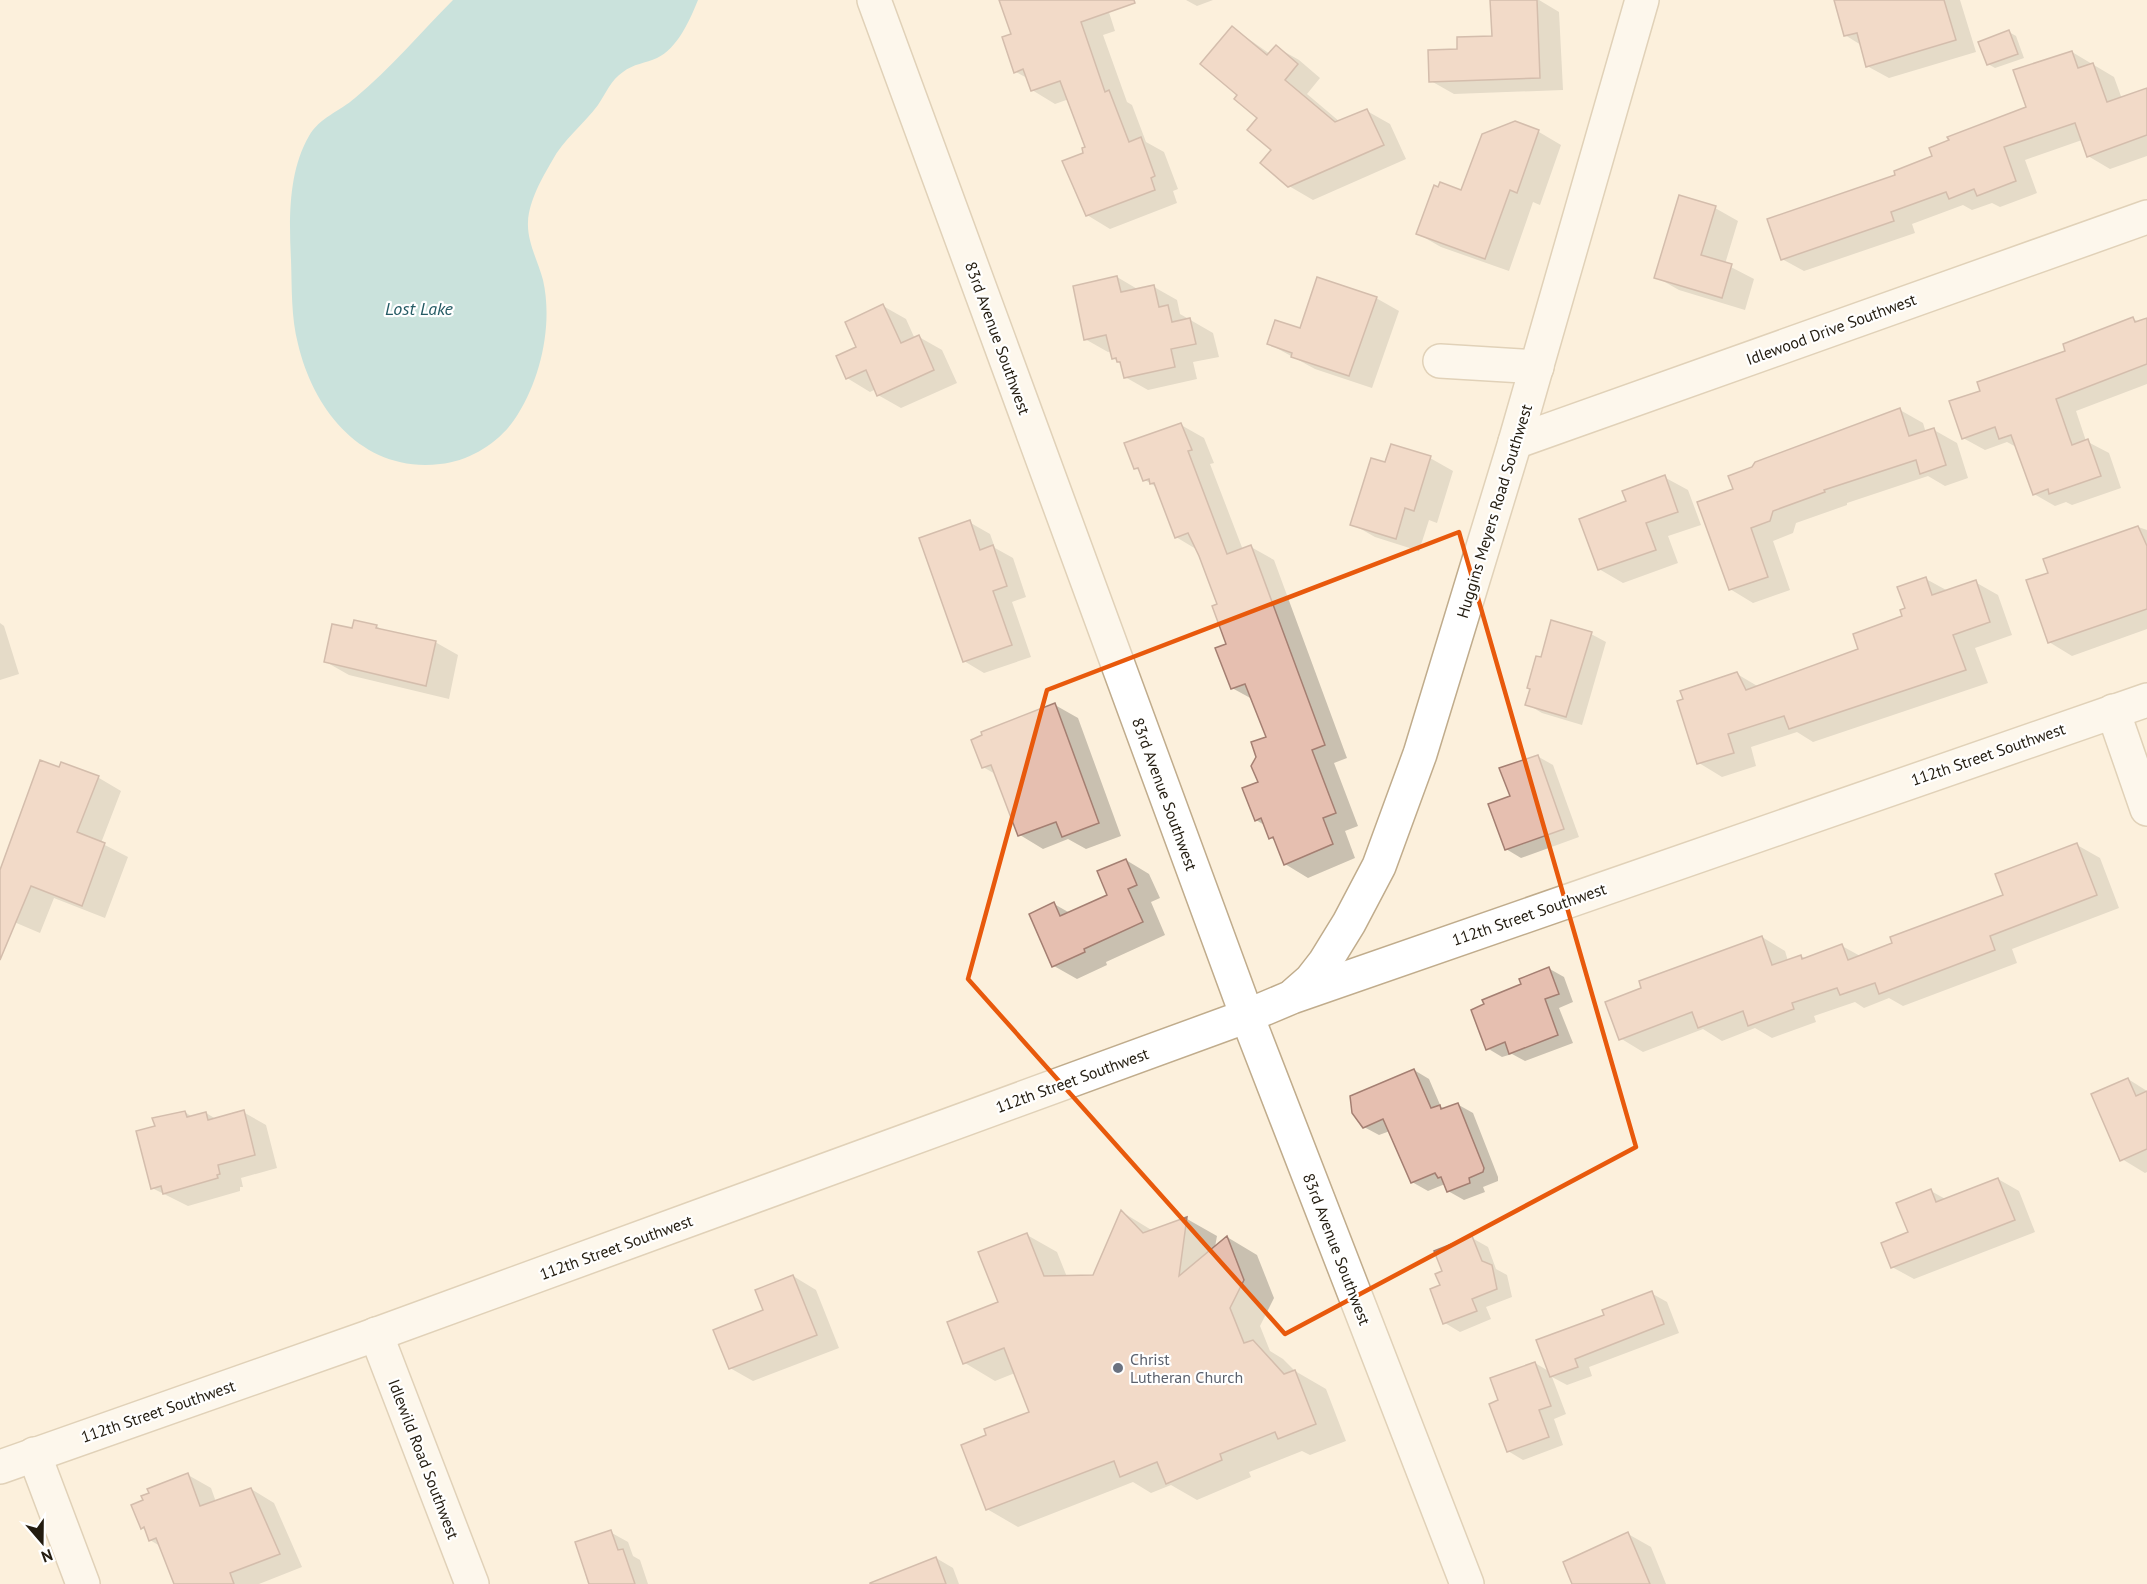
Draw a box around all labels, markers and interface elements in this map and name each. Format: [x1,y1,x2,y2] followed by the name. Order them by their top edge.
[961,259,1035,418] street label: 83rd Avenue Southwest
[1743,289,1919,369] street label: Idlewood Drive Southwest
[385,297,454,320] water label: Lost Lake
[1452,401,1536,620] street label: Huggins Meyers Road Southwest
[1128,715,1202,874] street label: 83rd Avenue Southwest
[1908,718,2068,790] street label: 112th Street Southwest
[1449,878,1609,950] street label: 112th Street Southwest
[993,1043,1152,1117] street label: 112th Street Southwest
[1299,1170,1375,1328] street label: 83rd Avenue Southwest
[537,1210,696,1284] street label: 112th Street Southwest
[1130,1349,1243,1387] place label: Christ Lutheran Church
[1111,1361,1125,1375] marker: Christ Lutheran Church
[78,1375,238,1447] street label: 112th Street Southwest
[384,1376,464,1542] street label: Idlewild Road Southwest
[12,1512,72,1572] north arrow
[39,1545,55,1567] text: N

